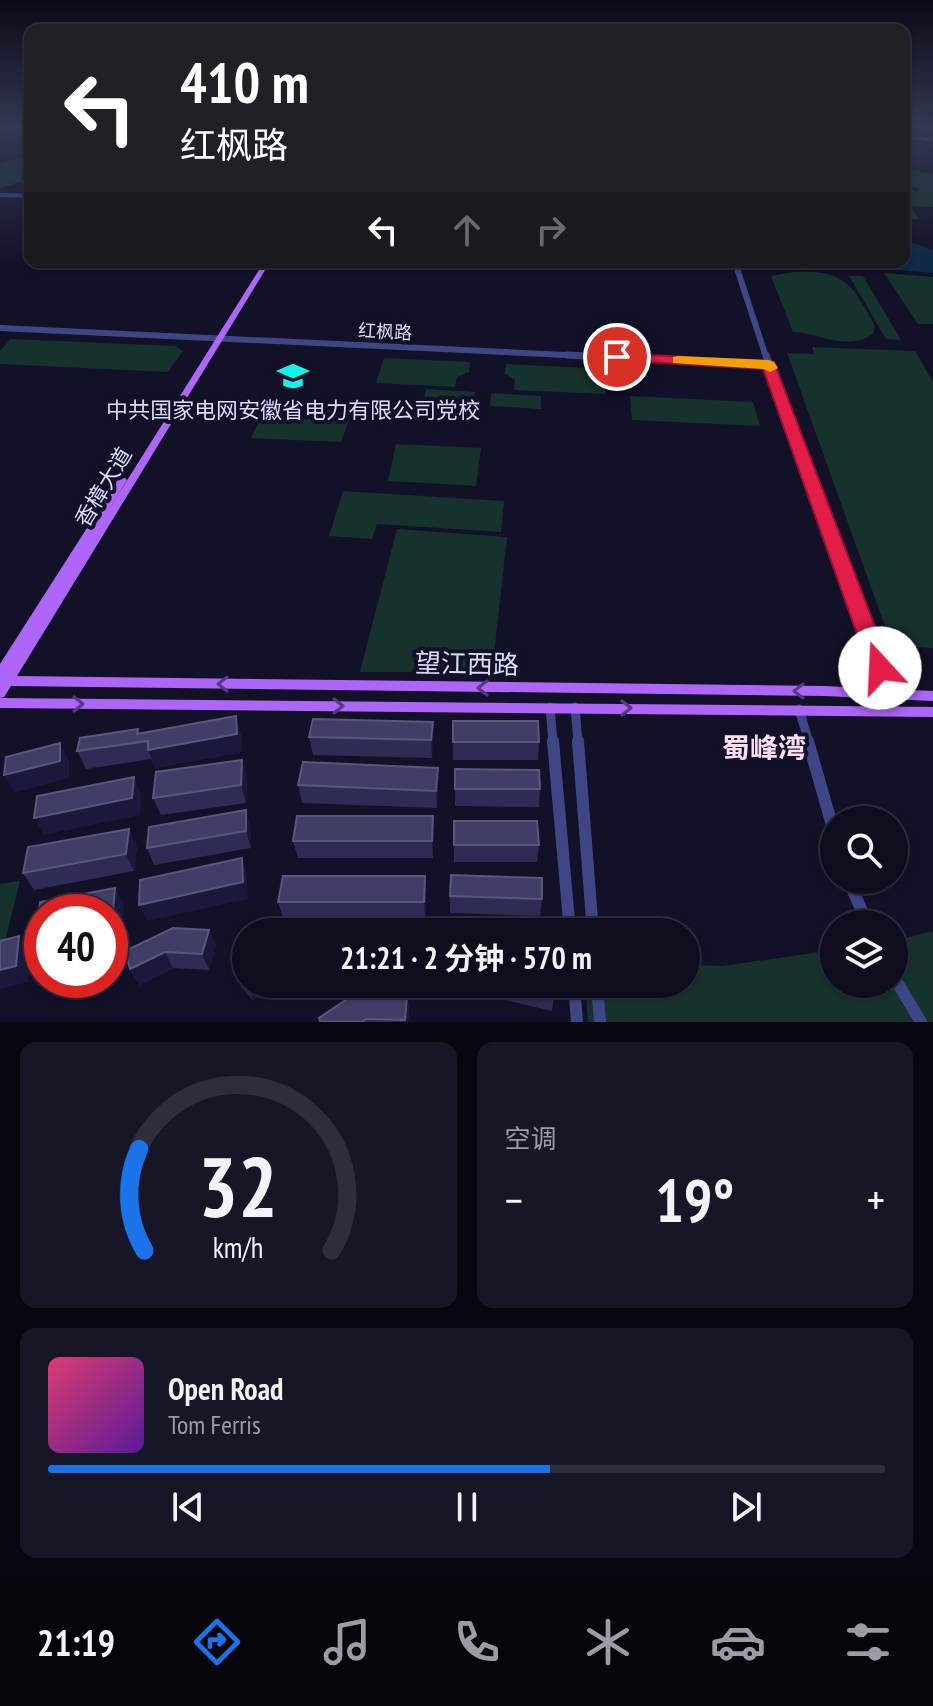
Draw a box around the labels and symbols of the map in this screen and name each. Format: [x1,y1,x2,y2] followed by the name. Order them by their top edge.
[357,319,413,344] street label: 红枫路
[583,323,651,391] pin
[276,359,310,393] school or university icon: 中共国家电网安徽省电力有限公司党校
[106,396,480,424] place label: 中共国家电网安徽省电力有限公司党校
[68,442,138,532] street label: 香樟大道
[838,626,922,710] position arrow
[415,646,519,681] street label: 望江西路
[216,675,229,693] one-way arrow
[476,679,489,697] one-way arrow
[792,682,805,700] one-way arrow
[72,695,85,713] one-way arrow
[332,697,345,715] one-way arrow
[620,699,633,717] one-way arrow
[722,729,806,766] district label: 蜀峰湾
[24,894,128,998] speed limit sign: 40

